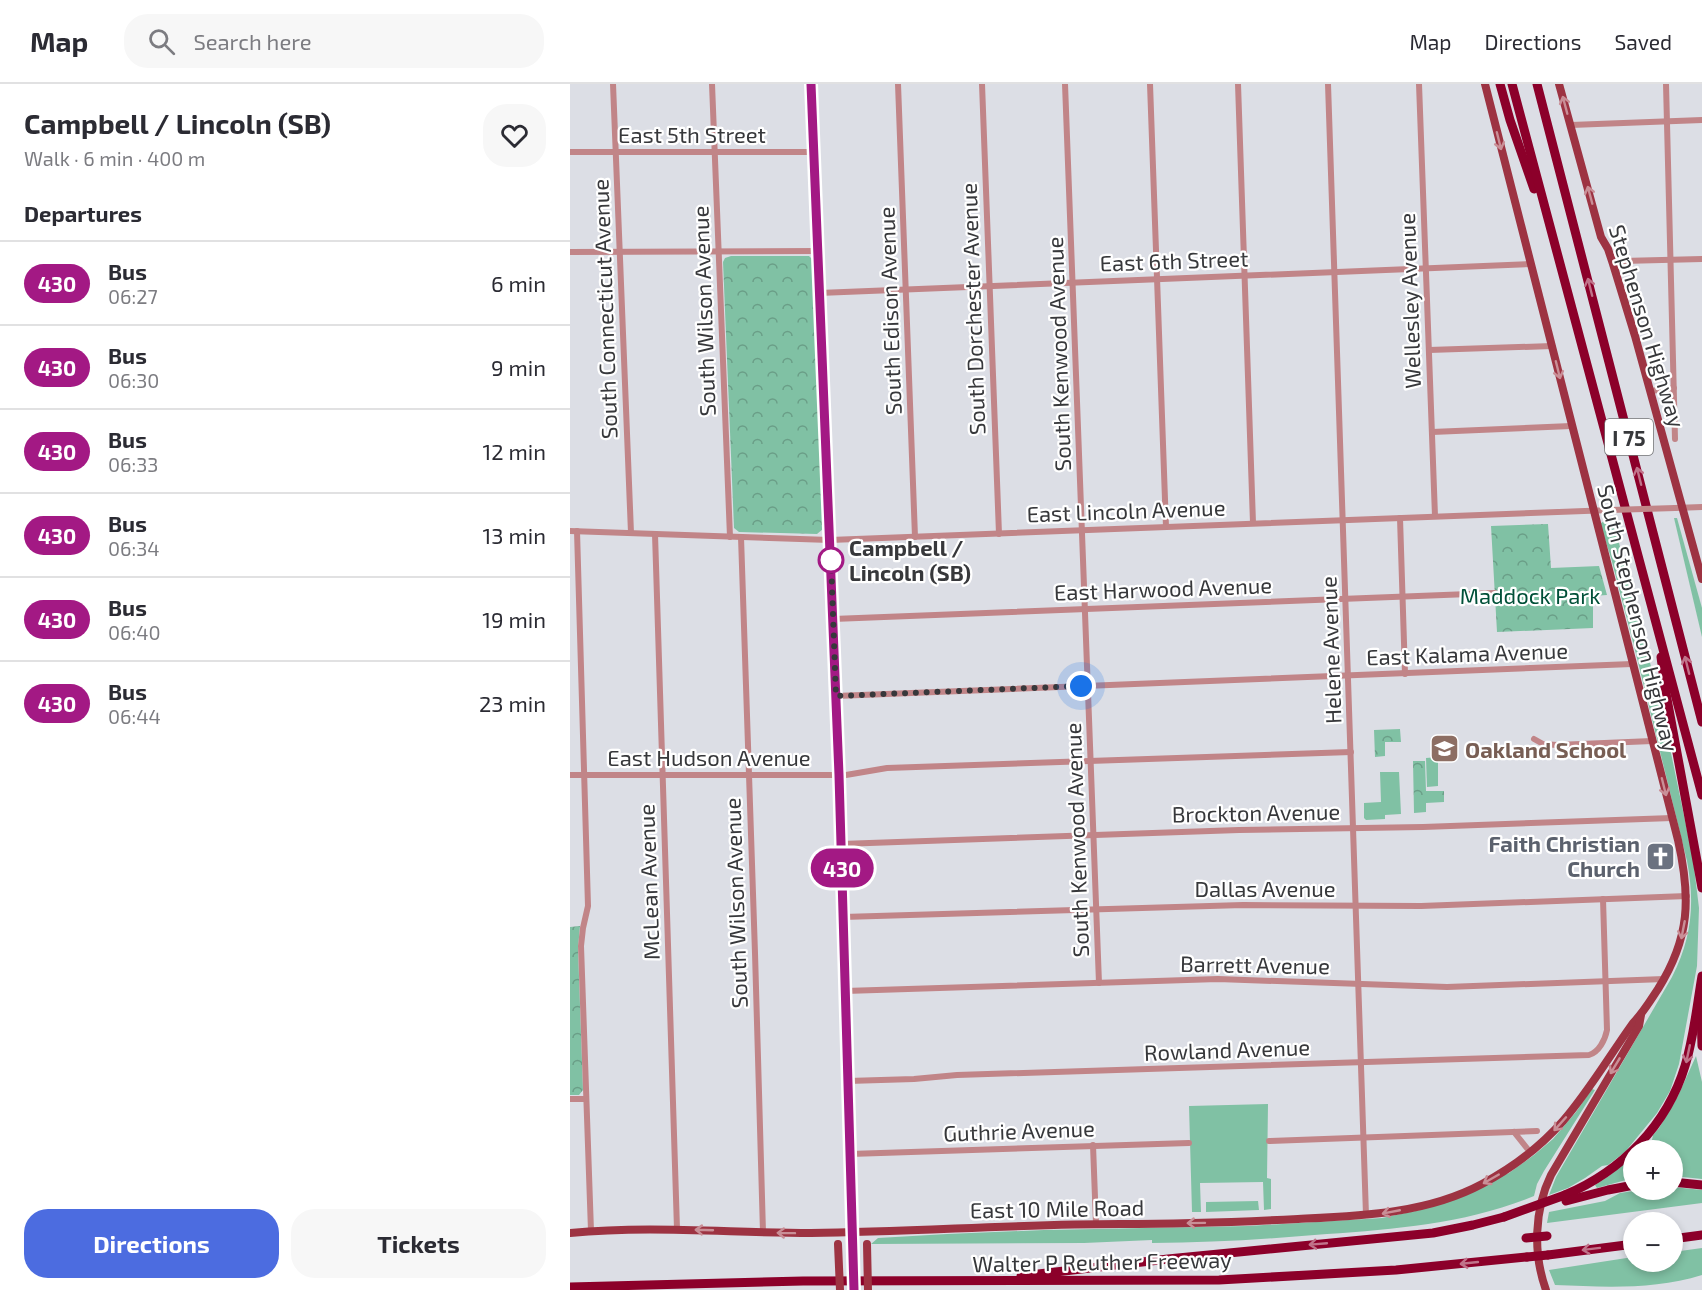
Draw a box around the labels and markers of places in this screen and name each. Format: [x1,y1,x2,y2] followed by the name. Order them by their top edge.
[849,534,971,585] place label: Campbell / Lincoln (SB)
[818,547,844,573] marker: Campbell / Lincoln (SB)
[1428,733,1460,765] school or university icon: Oakland School
[1465,736,1627,762] place label: Oakland School
[1488,830,1640,881] place label: Faith Christian Church
[1645,840,1677,872] church icon: Faith Christian Church

